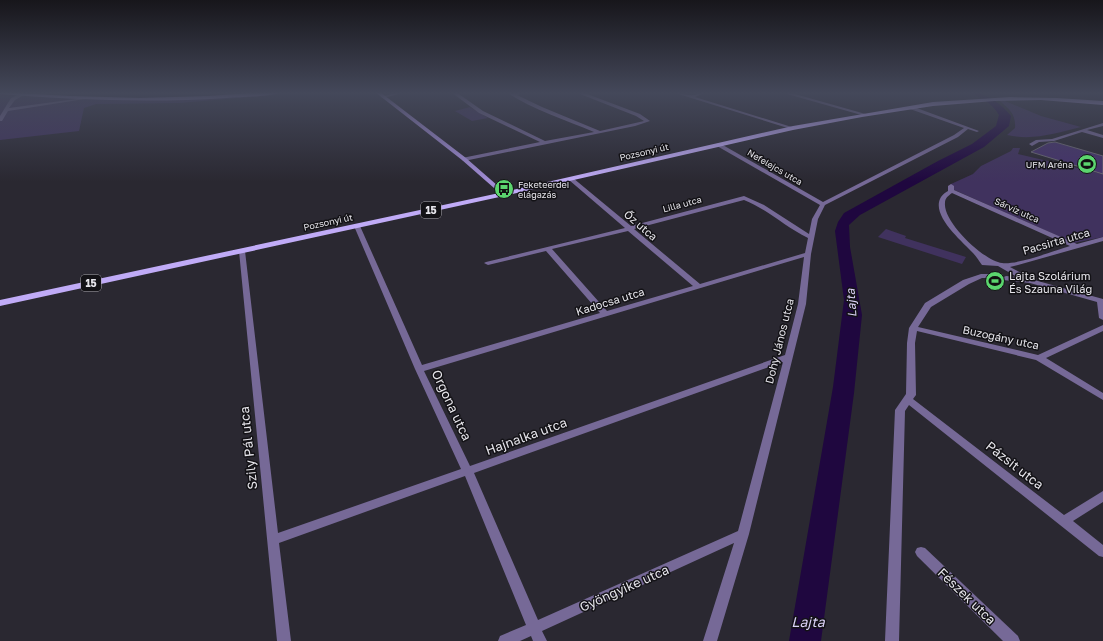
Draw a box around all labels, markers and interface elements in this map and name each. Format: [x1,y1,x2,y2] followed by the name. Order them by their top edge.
[618,141,670,163] street label: Pozsonyi út
[745,147,805,187] street label: Nefelejcs utca
[1076,153,1098,175] sports icon: UFM Aréna
[1026,159,1073,170] place label: UFM Aréna
[493,178,515,200] bus stop icon: Feketeerdei elágazás
[518,179,569,200] place label: Feketeerdei elágazás
[661,194,703,214] street label: Lilla utca
[993,195,1041,225] street label: Sárvíz utca
[421,202,441,218] road number: 15
[622,207,660,243] street label: Őz utca
[302,211,354,233] street label: Pozsonyi út
[1021,225,1091,257] street label: Pacsirta utca
[1009,269,1092,295] place label: Lajta Szolárium És Szauna Világ
[984,270,1006,292] sports icon: Lajta Szolárium És Szauna Világ
[81,275,101,291] road number: 15
[574,284,646,318] street label: Kadocsa utca
[842,287,859,318] water label: Lajta
[762,297,796,385] street label: Dohy János utca
[962,323,1040,351] street label: Buzogány utca
[429,367,475,443] street label: Orgona utca
[236,406,260,490] street label: Szily Pál utca
[483,414,569,458] street label: Hajnalka utca
[983,438,1047,492] street label: Pázsit utca
[577,561,671,615] street label: Gyöngyike utca
[935,564,999,628] street label: Fészek utca
[791,613,826,630] water label: Lajta

